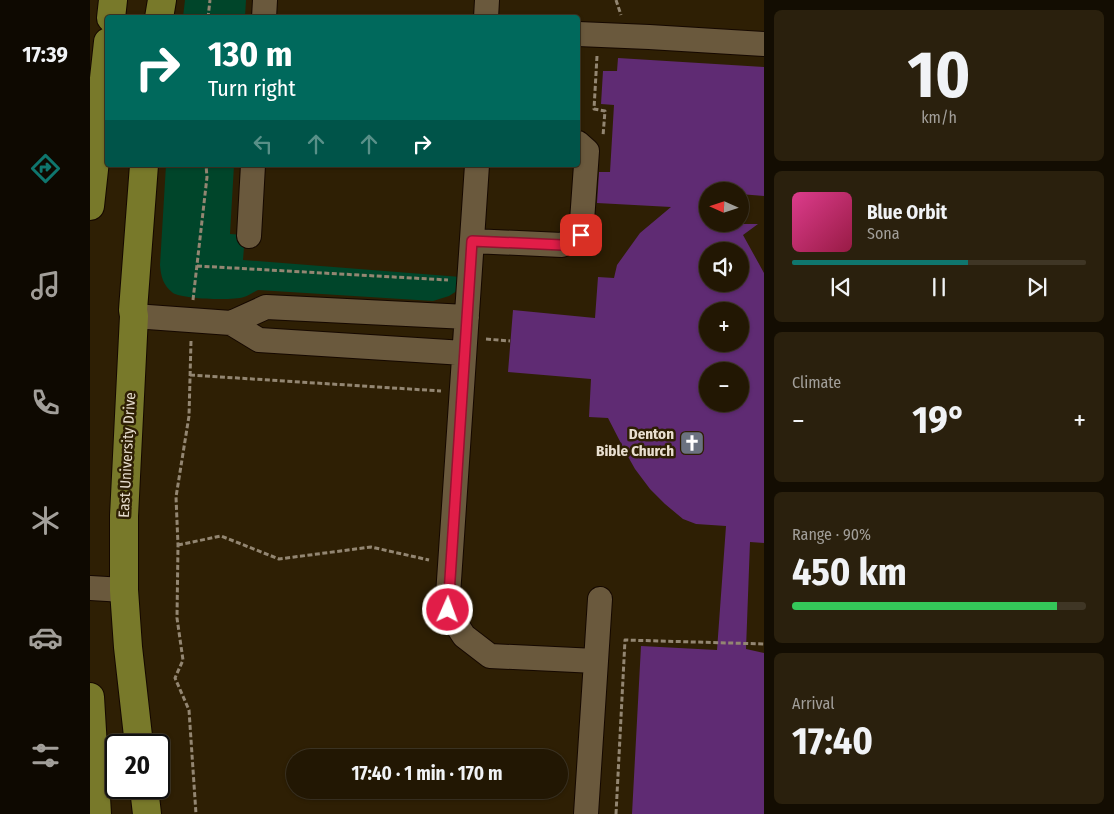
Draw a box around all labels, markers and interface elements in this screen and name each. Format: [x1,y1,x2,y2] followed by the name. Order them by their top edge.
[208,33,292,75] text: 130 m
[125,35,190,100] icon: right
[908,36,971,114] text: 10
[22,41,68,68] text: 17:39
[208,75,296,102] text: Turn right
[921,108,957,127] text: km/h
[249,130,277,158] icon: left
[302,130,330,158] icon: ahead
[355,130,383,158] icon: ahead
[408,130,436,158] icon: right
[28,151,63,186] icon: directions
[699,182,749,232] north arrow
[699,182,749,412] map controls
[867,201,947,224] text: Blue Orbit
[560,214,602,256] pin
[567,221,595,249] icon: arrive
[867,224,900,243] text: Sona
[699,242,749,292] button: sound
[28,268,63,303] icon: music
[827,273,855,301] icon: previous
[925,273,953,301] icon: pause
[1023,273,1051,301] icon: next
[699,302,749,352] button: +
[699,362,749,412] button: −
[792,373,841,392] text: Climate
[28,385,63,420] icon: phone
[115,392,139,518] street label: East University Drive
[912,397,966,443] text: 19°
[792,404,805,437] text: −
[1073,404,1086,437] text: +
[596,425,674,460] place label: Denton Bible Church
[679,430,705,456] church icon: Denton Bible Church
[28,503,63,538] icon: climate
[792,525,871,544] text: Range · 90%
[792,549,907,595] text: 450 km
[421,583,473,635] position arrow
[28,620,63,655] icon: car
[792,694,834,713] text: Arrival
[792,718,873,764] text: 17:40
[105,734,170,799] speed limit sign: 20
[28,738,63,773] icon: filters
[351,762,503,785] text: 17:40 · 1 min · 170 m

